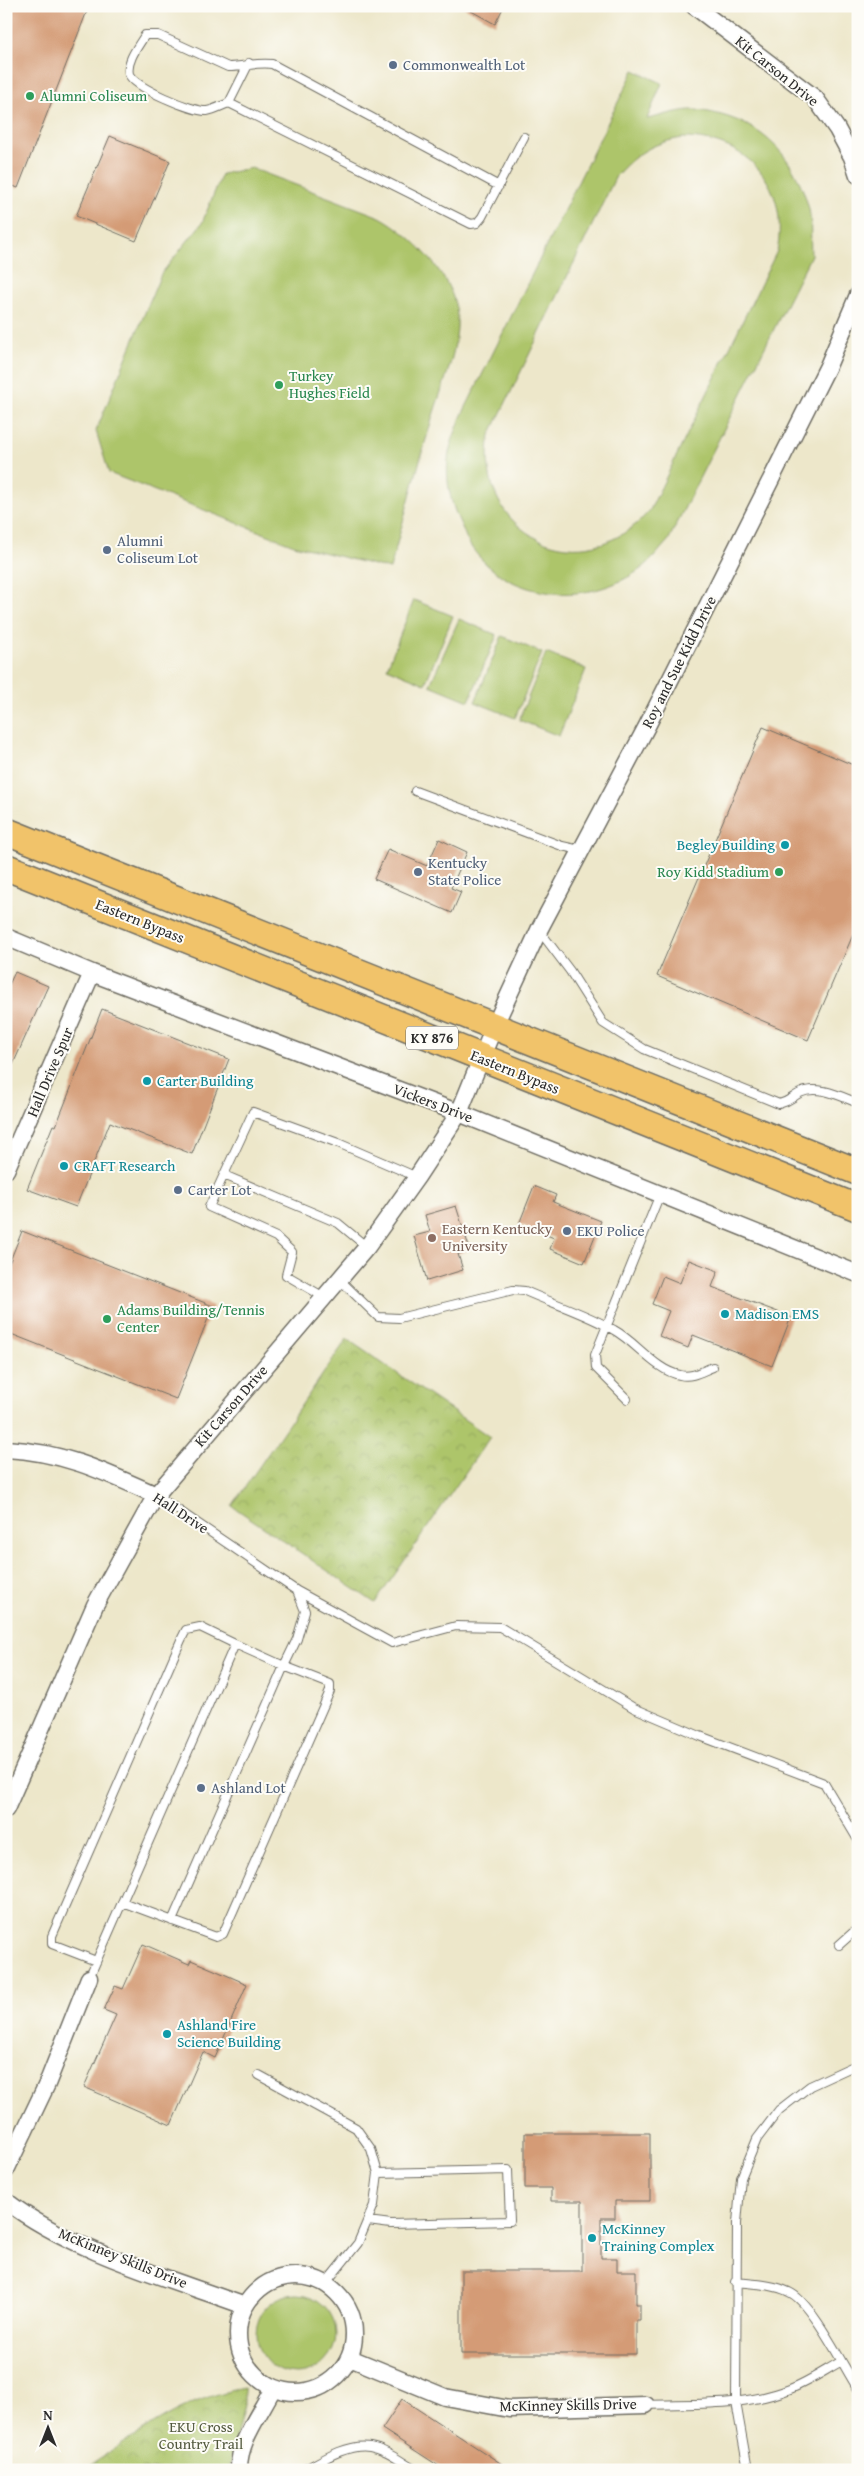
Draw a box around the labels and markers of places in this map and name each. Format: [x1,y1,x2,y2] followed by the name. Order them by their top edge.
[403,54,526,75] place label: Commonwealth Lot
[387,59,399,71] marker: Commonwealth Lot
[40,85,148,106] place label: Alumni Coliseum
[24,90,36,102] marker: Alumni Coliseum
[289,365,370,403] place label: Turkey Hughes Field
[273,379,285,391] marker: Turkey Hughes Field
[117,530,199,568] place label: Alumni Coliseum Lot
[101,544,113,556] marker: Alumni Coliseum Lot
[677,834,776,855] place label: Begley Building
[779,839,791,851] marker: Begley Building
[428,852,501,890] place label: Kentucky State Police
[657,861,770,882] place label: Roy Kidd Stadium
[412,866,424,878] marker: Kentucky State Police
[773,866,785,878] marker: Roy Kidd Stadium
[157,1070,254,1091] place label: Carter Building
[141,1075,153,1087] marker: Carter Building
[74,1155,176,1176] place label: CRAFT Research
[58,1160,70,1172] marker: CRAFT Research
[188,1179,252,1200] place label: Carter Lot
[172,1184,184,1196] marker: Carter Lot
[442,1218,553,1256] place label: Eastern Kentucky University
[577,1220,644,1241] place label: EKU Police
[561,1225,573,1237] marker: EKU Police
[426,1232,438,1244] marker: Eastern Kentucky University
[117,1299,265,1337] place label: Adams Building/Tennis Center
[735,1303,819,1324] place label: Madison EMS
[719,1308,731,1320] marker: Madison EMS
[101,1313,113,1325] marker: Adams Building/Tennis Center
[211,1777,286,1798] place label: Ashland Lot
[195,1782,207,1794] marker: Ashland Lot
[177,2014,281,2052] place label: Ashland Fire Science Building
[161,2028,173,2040] marker: Ashland Fire Science Building
[602,2218,715,2256] place label: McKinney Training Complex
[586,2232,598,2244] marker: McKinney Training Complex

